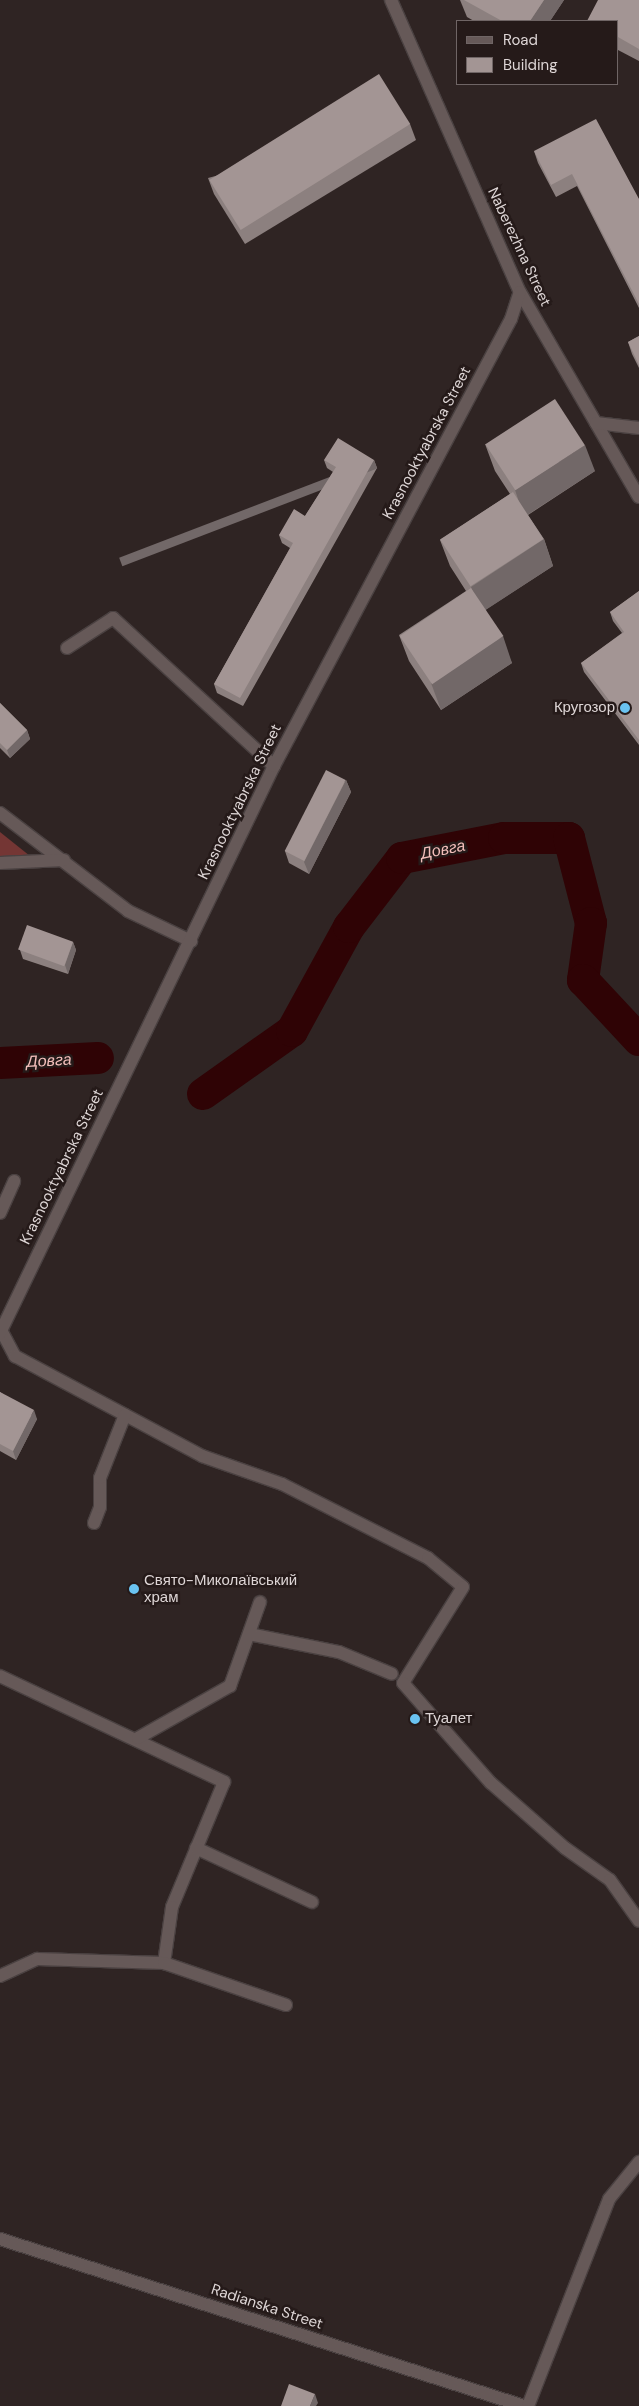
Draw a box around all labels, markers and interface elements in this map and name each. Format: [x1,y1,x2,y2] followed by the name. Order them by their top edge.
[456,20,619,85] legend
[503,30,538,50] text: Road
[503,55,558,75] text: Building
[484,185,554,309] street label: Naberezhna Street
[379,364,475,522] street label: Krasnooktyabrska Street
[554,699,615,717] place label: Кругозор
[619,702,631,714] marker: Кругозор
[195,721,285,883] street label: Krasnooktyabrska Street
[419,836,467,864] water label: Довга
[26,1050,72,1072] water label: Довга
[17,1086,107,1248] street label: Krasnooktyabrska Street
[144,1571,297,1606] place label: Свято-Миколаївський храм
[128,1583,140,1595] marker: Свято-Миколаївський храм
[425,1710,472,1728] place label: Туалет
[409,1713,421,1725] marker: Туалет
[209,2280,325,2334] street label: Radianska Street

